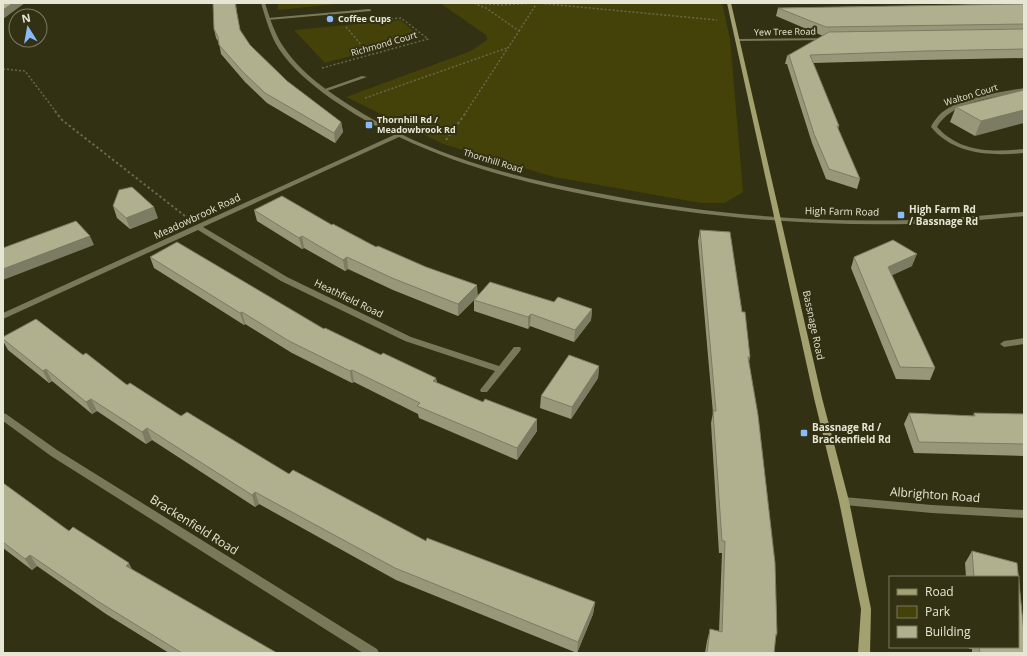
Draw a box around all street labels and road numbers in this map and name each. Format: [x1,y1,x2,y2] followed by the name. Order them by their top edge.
[754,24,816,39] street label: Yew Tree Road
[349,28,418,59] street label: Richmond Court
[942,80,999,109] street label: Walton Court
[462,145,524,176] street label: Thornhill Road
[151,190,243,242] street label: Meadowbrook Road
[805,203,879,219] street label: High Farm Road
[312,275,386,321] street label: Heathfield Road
[800,289,828,361] street label: Bassnage Road
[889,483,981,506] street label: Albrighton Road
[147,490,242,559] street label: Brackenfield Road

